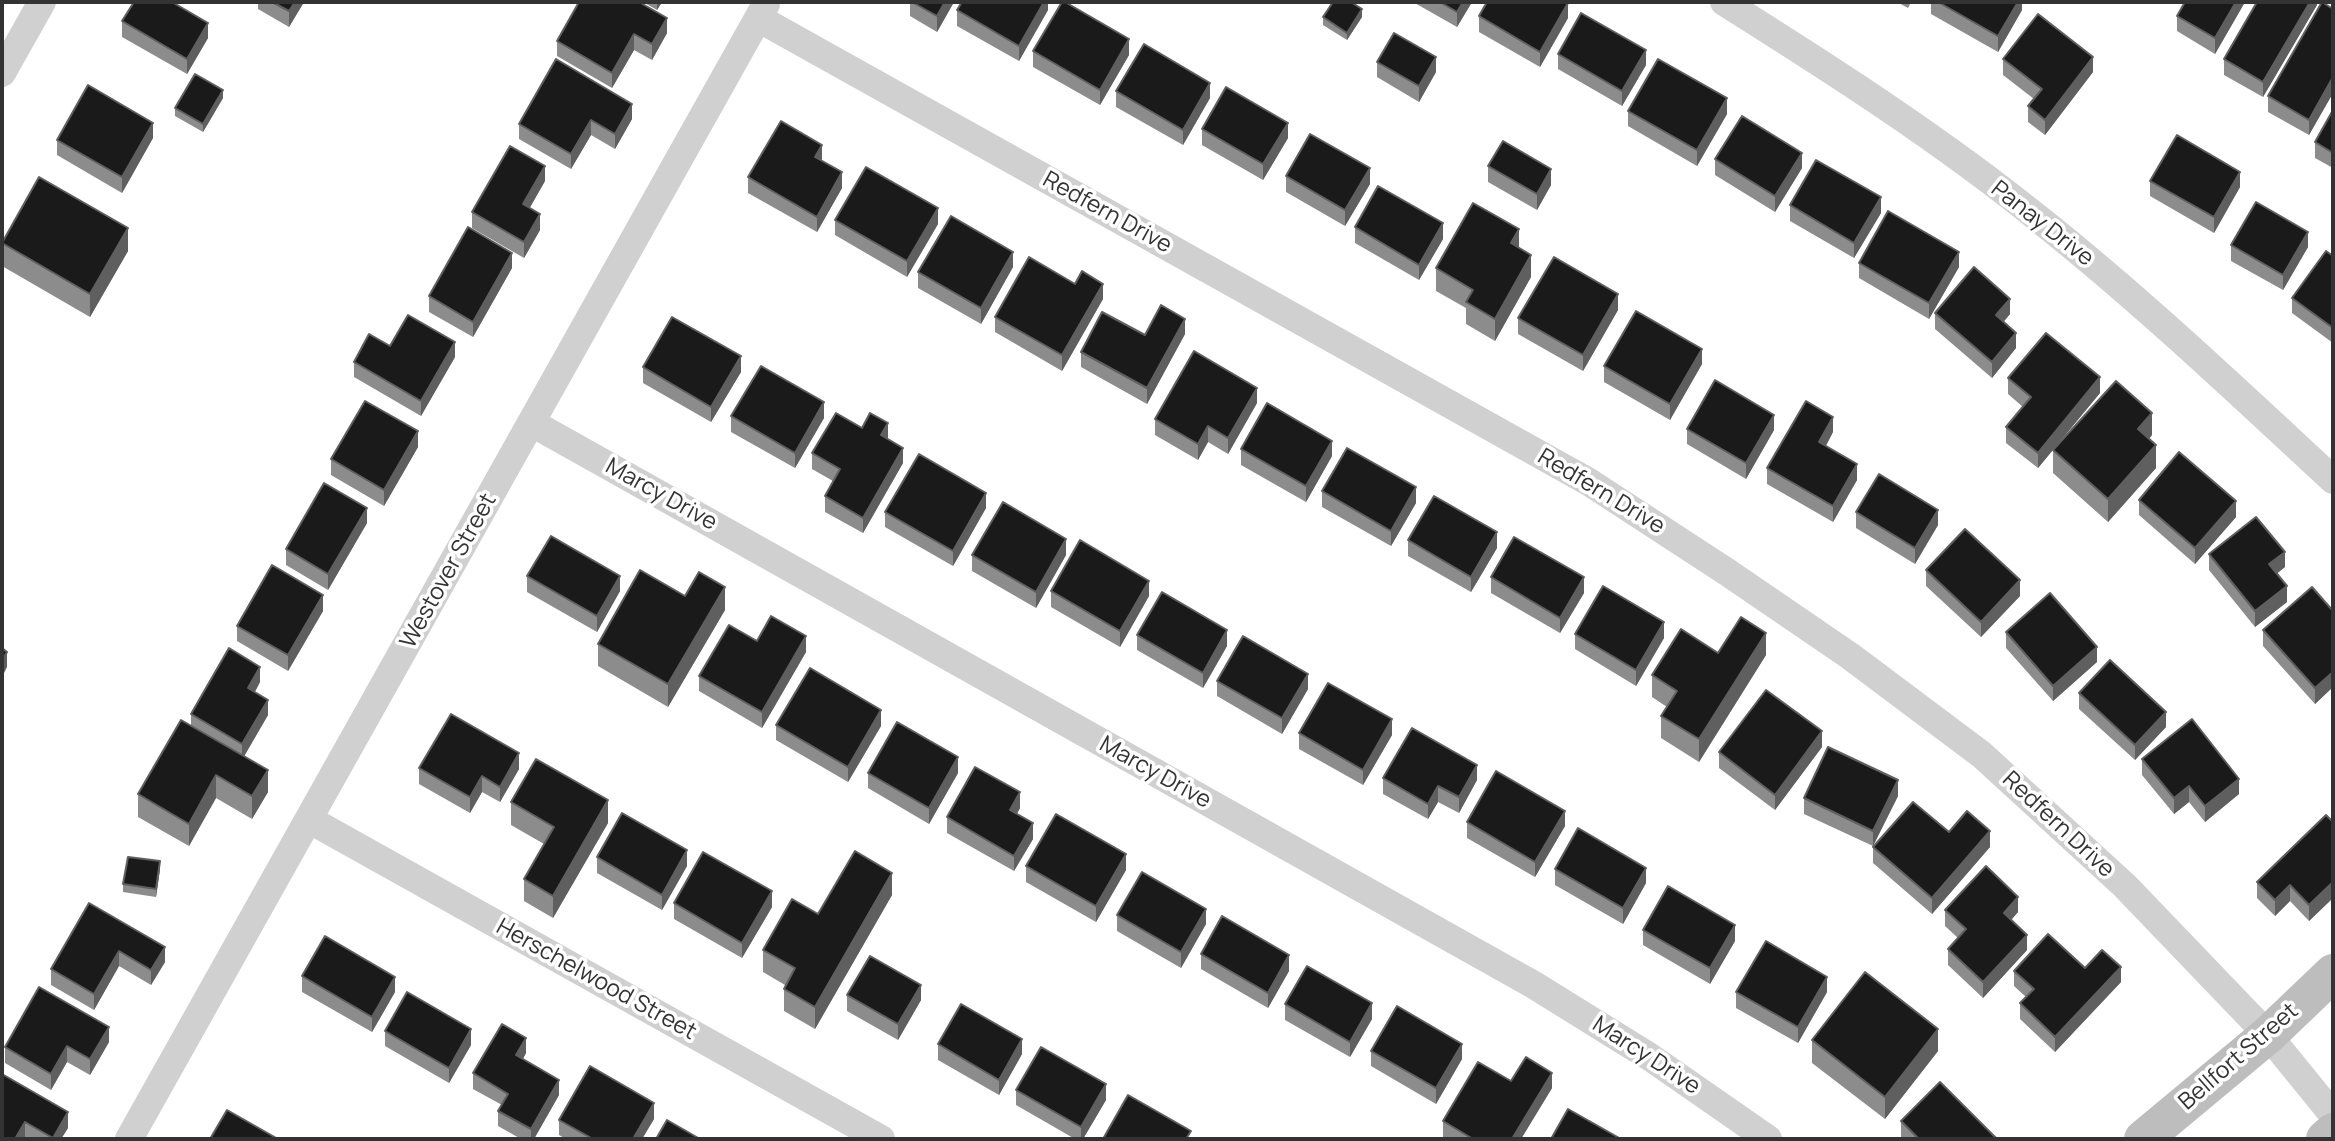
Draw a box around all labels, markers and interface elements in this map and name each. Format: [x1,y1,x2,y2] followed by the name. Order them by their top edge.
[1038,166,1176,260] street label: Redfern Drive
[1985,175,2099,273] street label: Panay Drive
[1533,443,1669,541] street label: Redfern Drive
[601,453,721,537] street label: Marcy Drive
[395,489,503,653] street label: Westover Street
[1095,731,1215,815] street label: Marcy Drive
[1996,766,2120,884] street label: Redfern Drive
[491,914,701,1046] street label: Herschelwood Street
[2174,998,2304,1116] street label: Bellfort Street
[1587,1011,1705,1101] street label: Marcy Drive

